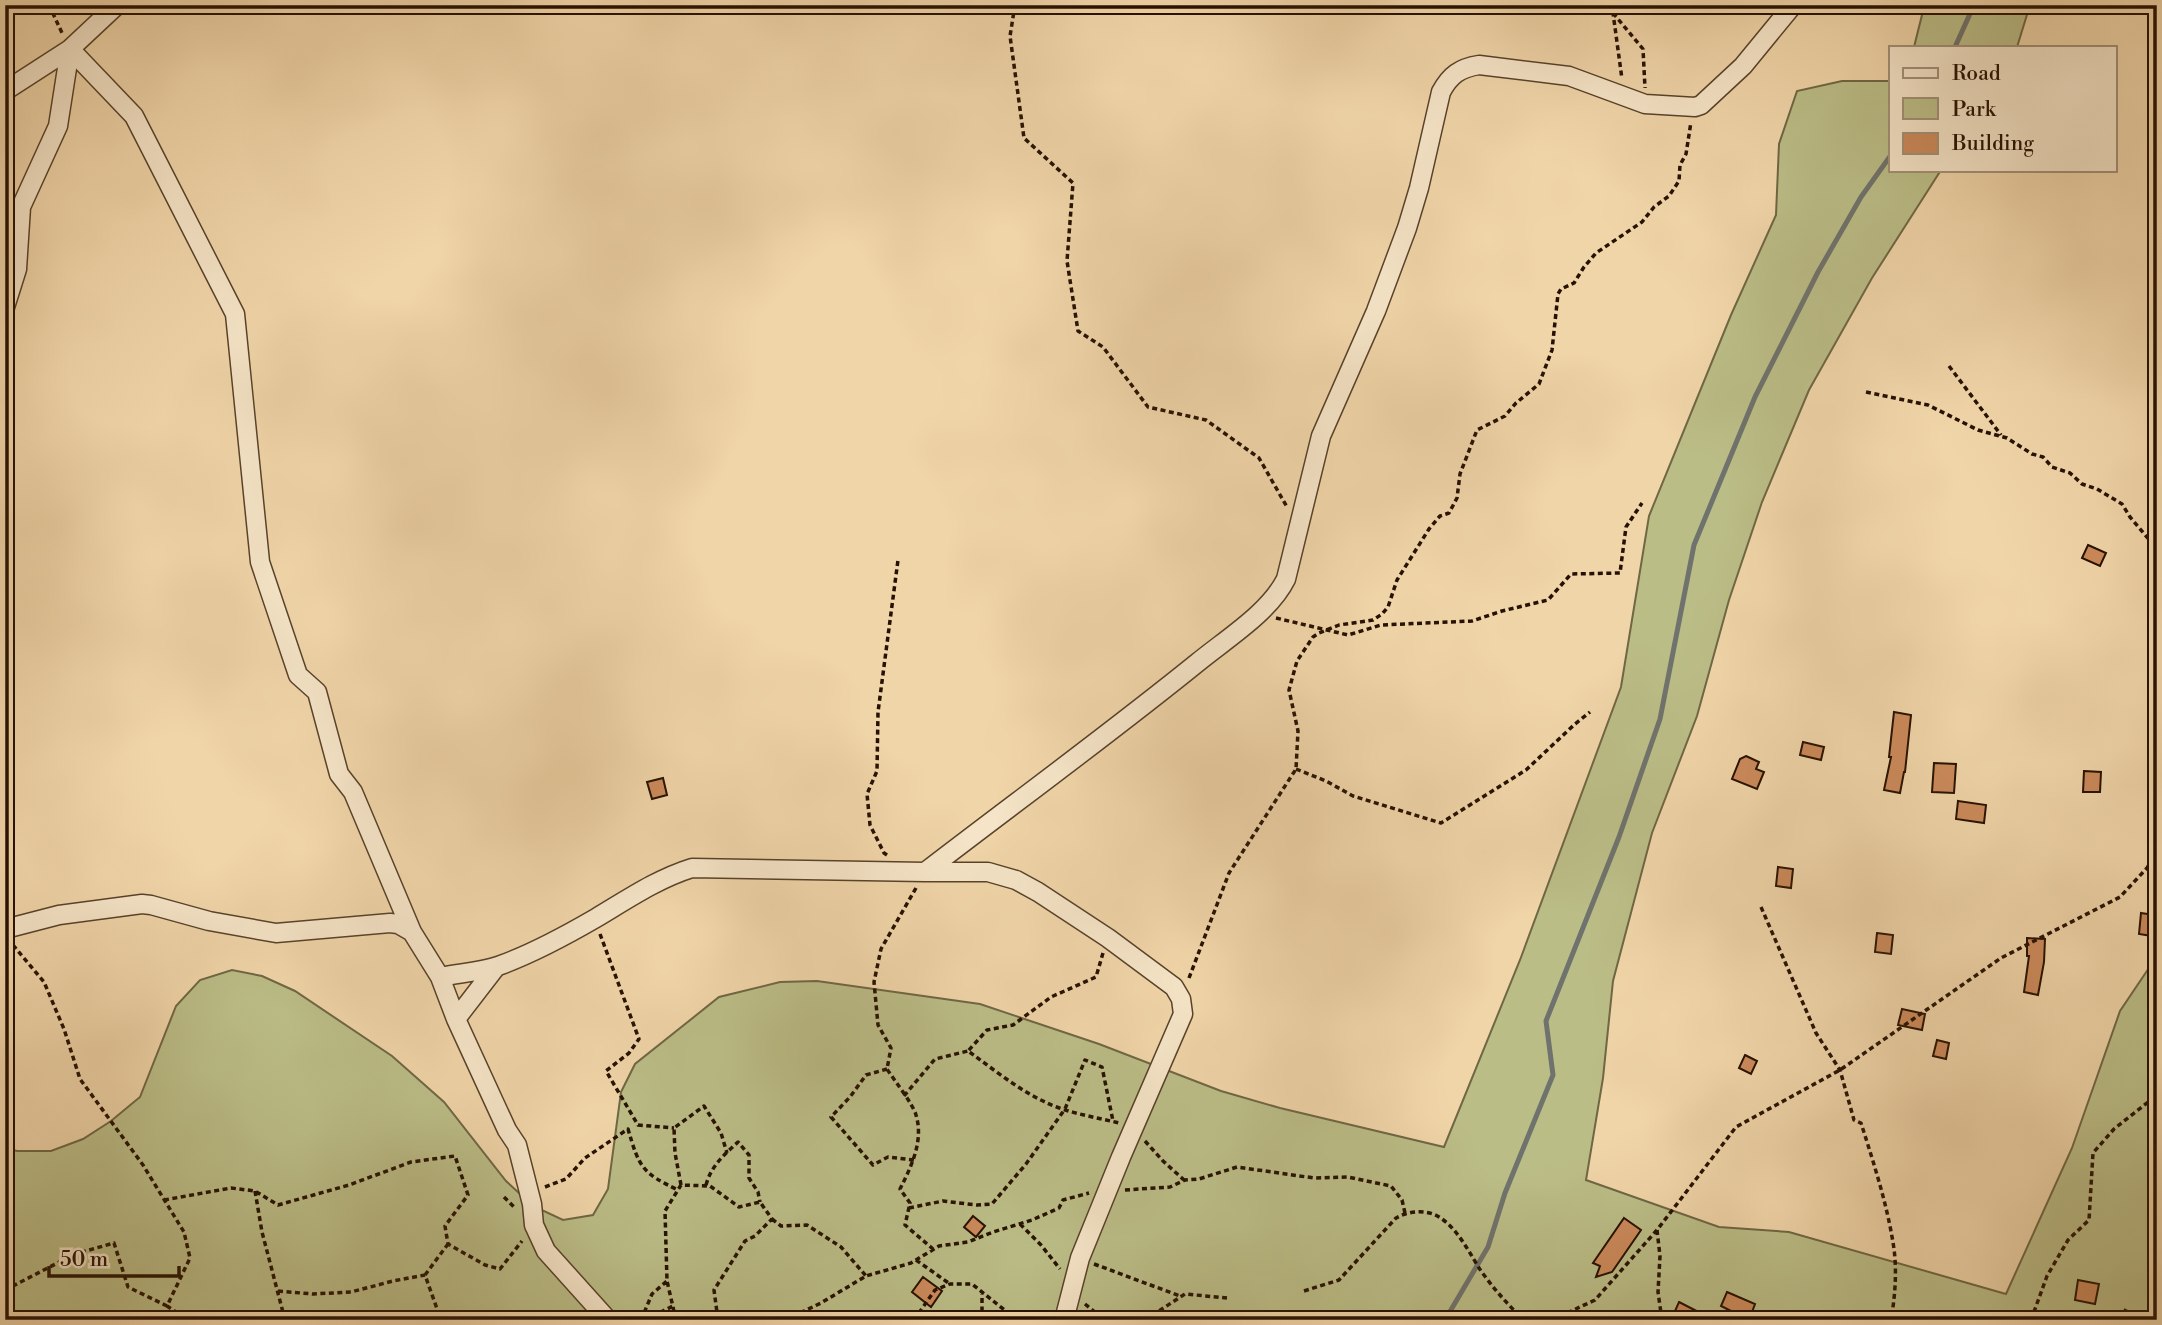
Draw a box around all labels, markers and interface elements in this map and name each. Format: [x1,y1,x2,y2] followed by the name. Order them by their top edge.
[1889,46,2116,172] legend
[1952,61,2001,87] text: Road
[1952,97,1997,123] text: Park
[1951,131,2034,157] text: Building
[49,1234,178,1278] scale bar
[60,1247,108,1273] text: 50 m

